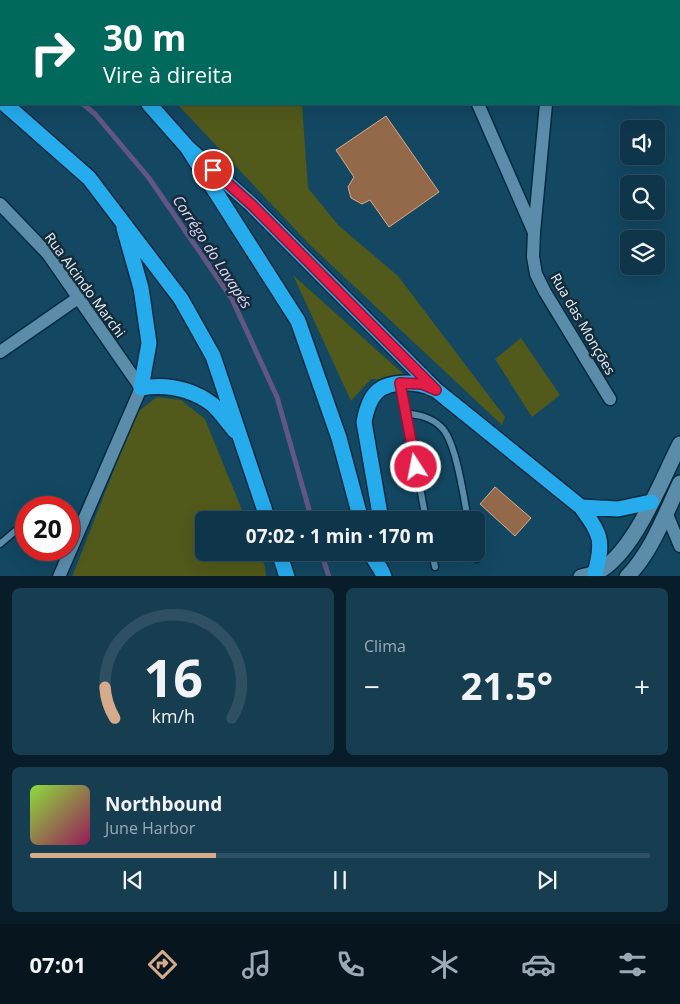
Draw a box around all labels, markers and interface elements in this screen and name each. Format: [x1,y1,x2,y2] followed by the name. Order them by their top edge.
[103,14,186,61] text: 30 m
[20,20,85,85] icon: right
[103,59,233,89] text: Vire à direita
[620,120,665,275] map controls
[620,120,665,165] button: sound
[192,149,234,191] pin
[199,156,227,184] icon: arrive
[620,175,665,220] button: search
[169,191,257,312] water label: Corrégo do Lavapés
[41,228,130,341] street label: Rua Alcindo Marchi
[620,230,665,275] button: layers
[547,269,620,378] street label: Rua das Monções
[389,440,441,492] position arrow
[15,496,80,561] speed limit sign: 20
[246,523,434,549] text: 07:02 · 1 min · 170 m
[364,635,406,657] text: Clima
[143,641,203,712] text: 16
[461,659,553,711] text: 21.5°
[364,667,380,705] text: −
[634,667,650,705] text: +
[151,704,195,728] text: km/h
[105,791,222,817] text: Northbound
[105,817,195,839] text: June Harbor
[119,866,147,894] icon: previous
[326,866,354,894] icon: pause
[533,866,561,894] icon: next
[145,947,180,982] icon: directions
[239,947,274,982] icon: music
[333,947,368,982] icon: phone
[427,947,462,982] icon: climate
[521,947,556,982] icon: car
[615,947,650,982] icon: filters
[30,949,86,979] text: 07:01

